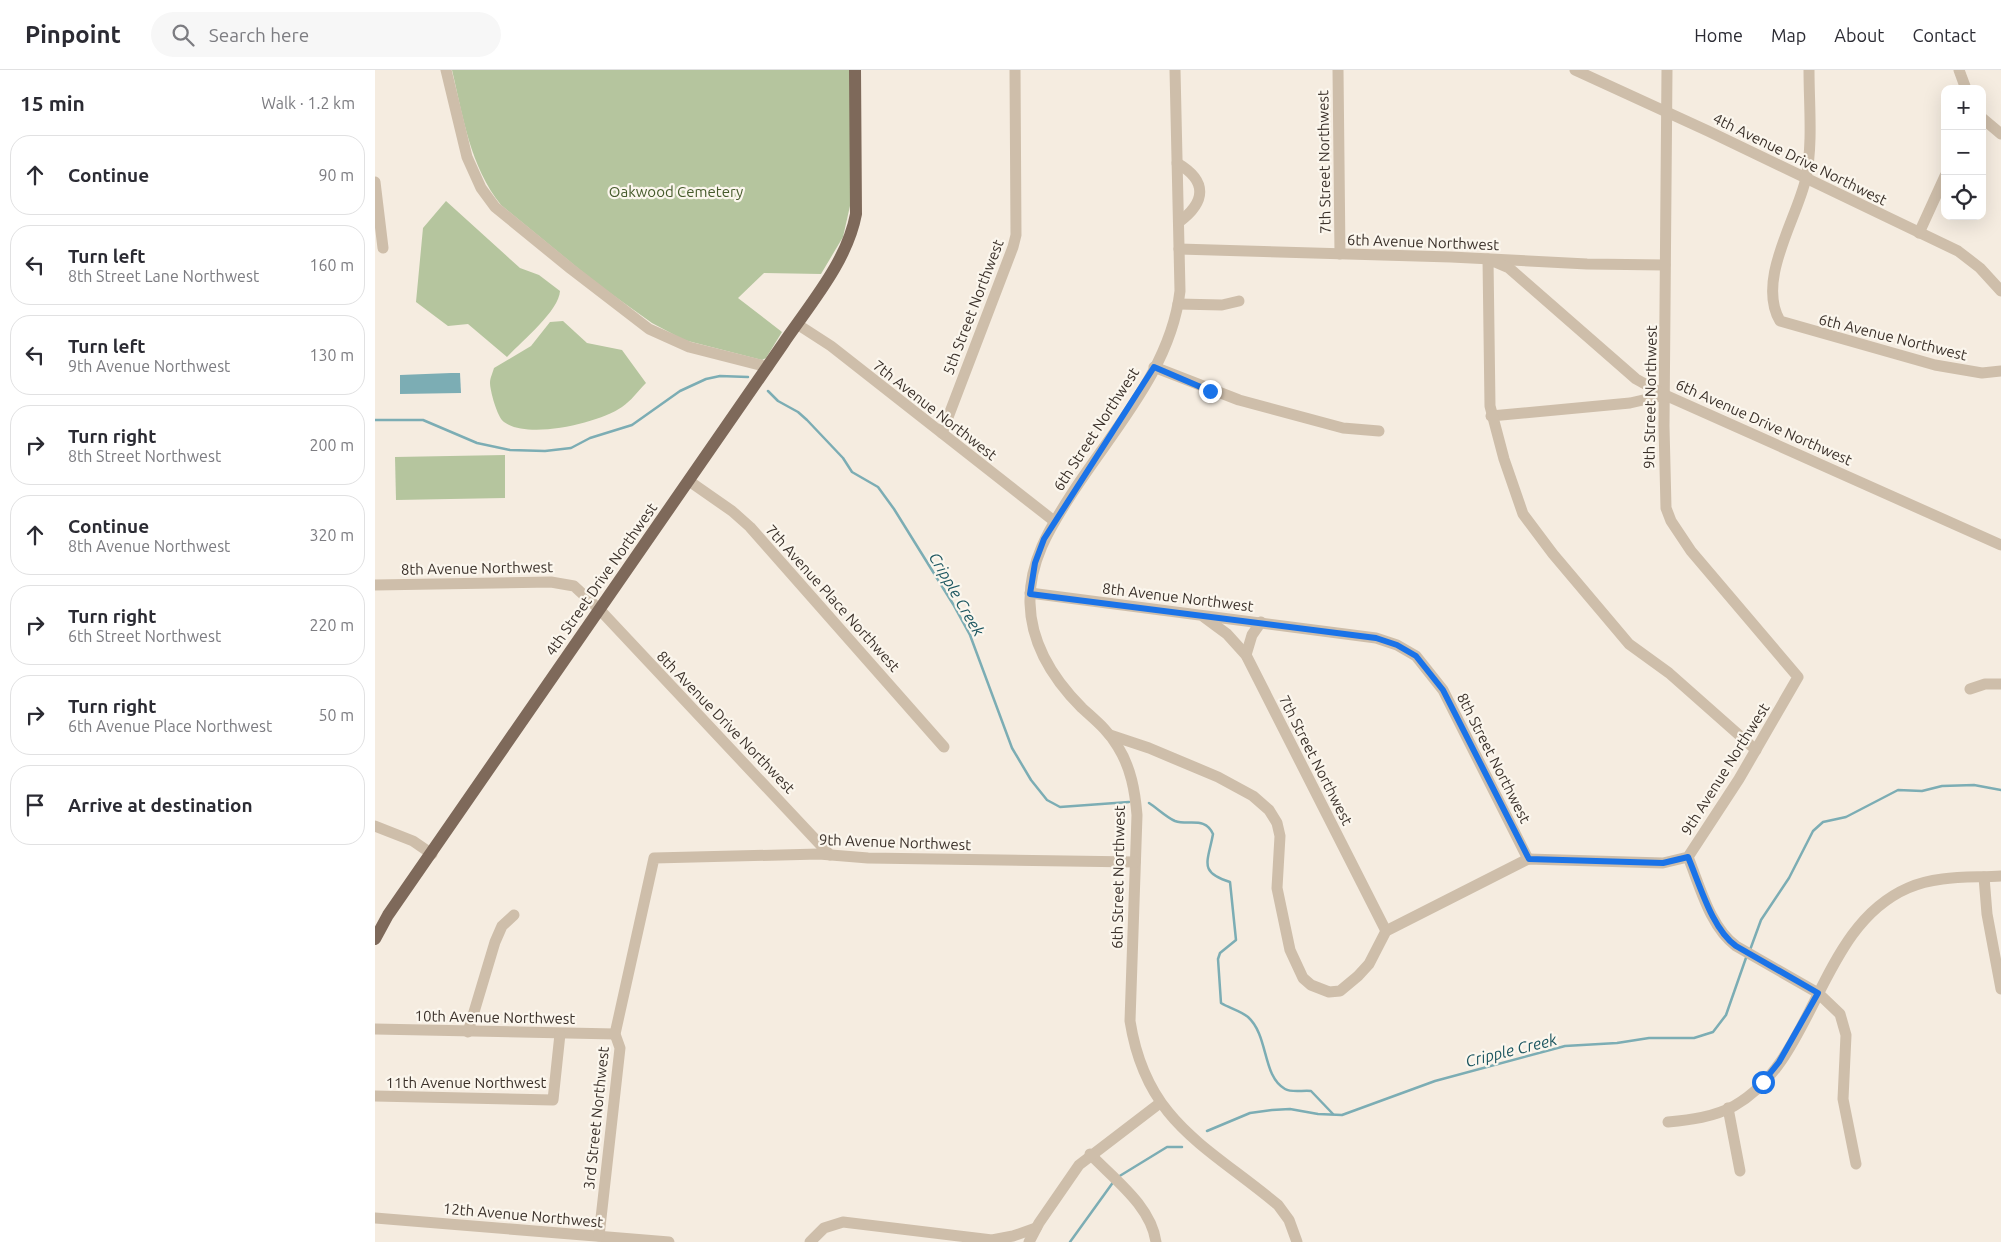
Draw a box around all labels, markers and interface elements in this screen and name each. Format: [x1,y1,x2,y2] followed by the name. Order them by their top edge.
[151,12,501,57] search box
[25,21,121,48] text: Pinpoint
[169,21,197,49] icon: search
[209,24,309,46] text: Search here
[1694,25,1743,45] text: Home
[1771,25,1806,45] text: Map
[1834,25,1884,45] text: About
[1912,25,1976,45] text: Contact
[1941,85,1986,220] map controls
[1941,85,1986,130] button: +
[1314,90,1334,234] street label: 7th Street Northwest
[20,91,85,115] text: 15 min
[261,94,355,112] text: Walk · 1.2 km
[1710,109,1890,209] street label: 4th Avenue Drive Northwest
[1941,130,1986,175] button: −
[21,161,49,189] icon: ahead
[68,164,149,186] text: Continue
[318,166,354,184] text: 90 m
[1941,175,1986,220] button: locate
[609,183,743,200] park label: Oakwood Cemetery
[1347,231,1499,253] street label: 6th Avenue Northwest
[939,237,1007,377] street label: 5th Street Northwest
[68,245,146,267] text: Turn left
[21,251,49,279] icon: left
[309,256,354,274] text: 160 m
[68,267,259,285] text: 8th Street Lane Northwest
[1817,310,1969,364] street label: 6th Avenue Northwest
[1640,325,1660,469] street label: 9th Street Northwest
[68,335,146,357] text: Turn left
[21,341,49,369] icon: left
[309,346,354,364] text: 130 m
[870,356,1000,464] street label: 7th Avenue Northwest
[68,357,230,375] text: 9th Avenue Northwest
[1050,364,1142,494] street label: 6th Street Northwest
[1673,375,1855,469] street label: 6th Avenue Drive Northwest
[1199,380,1222,403] route end
[68,425,156,447] text: Turn right
[21,431,49,459] icon: right
[309,436,354,454] text: 200 m
[68,447,221,465] text: 8th Street Northwest
[542,499,660,659] street label: 4th Street Drive Northwest
[68,515,149,537] text: Continue
[21,521,49,549] icon: ahead
[763,521,903,675] street label: 7th Avenue Place Northwest
[309,526,354,544] text: 320 m
[68,537,230,555] text: 8th Avenue Northwest
[926,549,989,640] water label: Cripple Creek
[401,558,553,578] street label: 8th Avenue Northwest
[1101,579,1255,615] street label: 8th Avenue Northwest
[68,605,156,627] text: Turn right
[21,611,49,639] icon: right
[309,616,354,634] text: 220 m
[68,627,221,645] text: 6th Street Northwest
[653,647,799,797] street label: 8th Avenue Drive Northwest
[1454,690,1534,826] street label: 8th Street Northwest
[1276,692,1356,828] street label: 7th Street Northwest
[68,695,156,717] text: Turn right
[1677,700,1773,838] street label: 9th Avenue Northwest
[21,701,49,729] icon: right
[318,706,354,724] text: 50 m
[68,717,272,735] text: 6th Avenue Place Northwest
[21,791,49,819] icon: arrive
[68,794,253,816] text: Arrive at destination
[1108,805,1128,949] street label: 6th Street Northwest
[819,831,971,853] street label: 9th Avenue Northwest
[415,1007,576,1027] street label: 10th Avenue Northwest
[1463,1030,1559,1070] water label: Cripple Creek
[580,1046,612,1190] street label: 3rd Street Northwest
[1752,1071,1775,1094] route start
[386,1074,546,1091] street label: 11th Avenue Northwest
[442,1200,604,1230] street label: 12th Avenue Northwest

